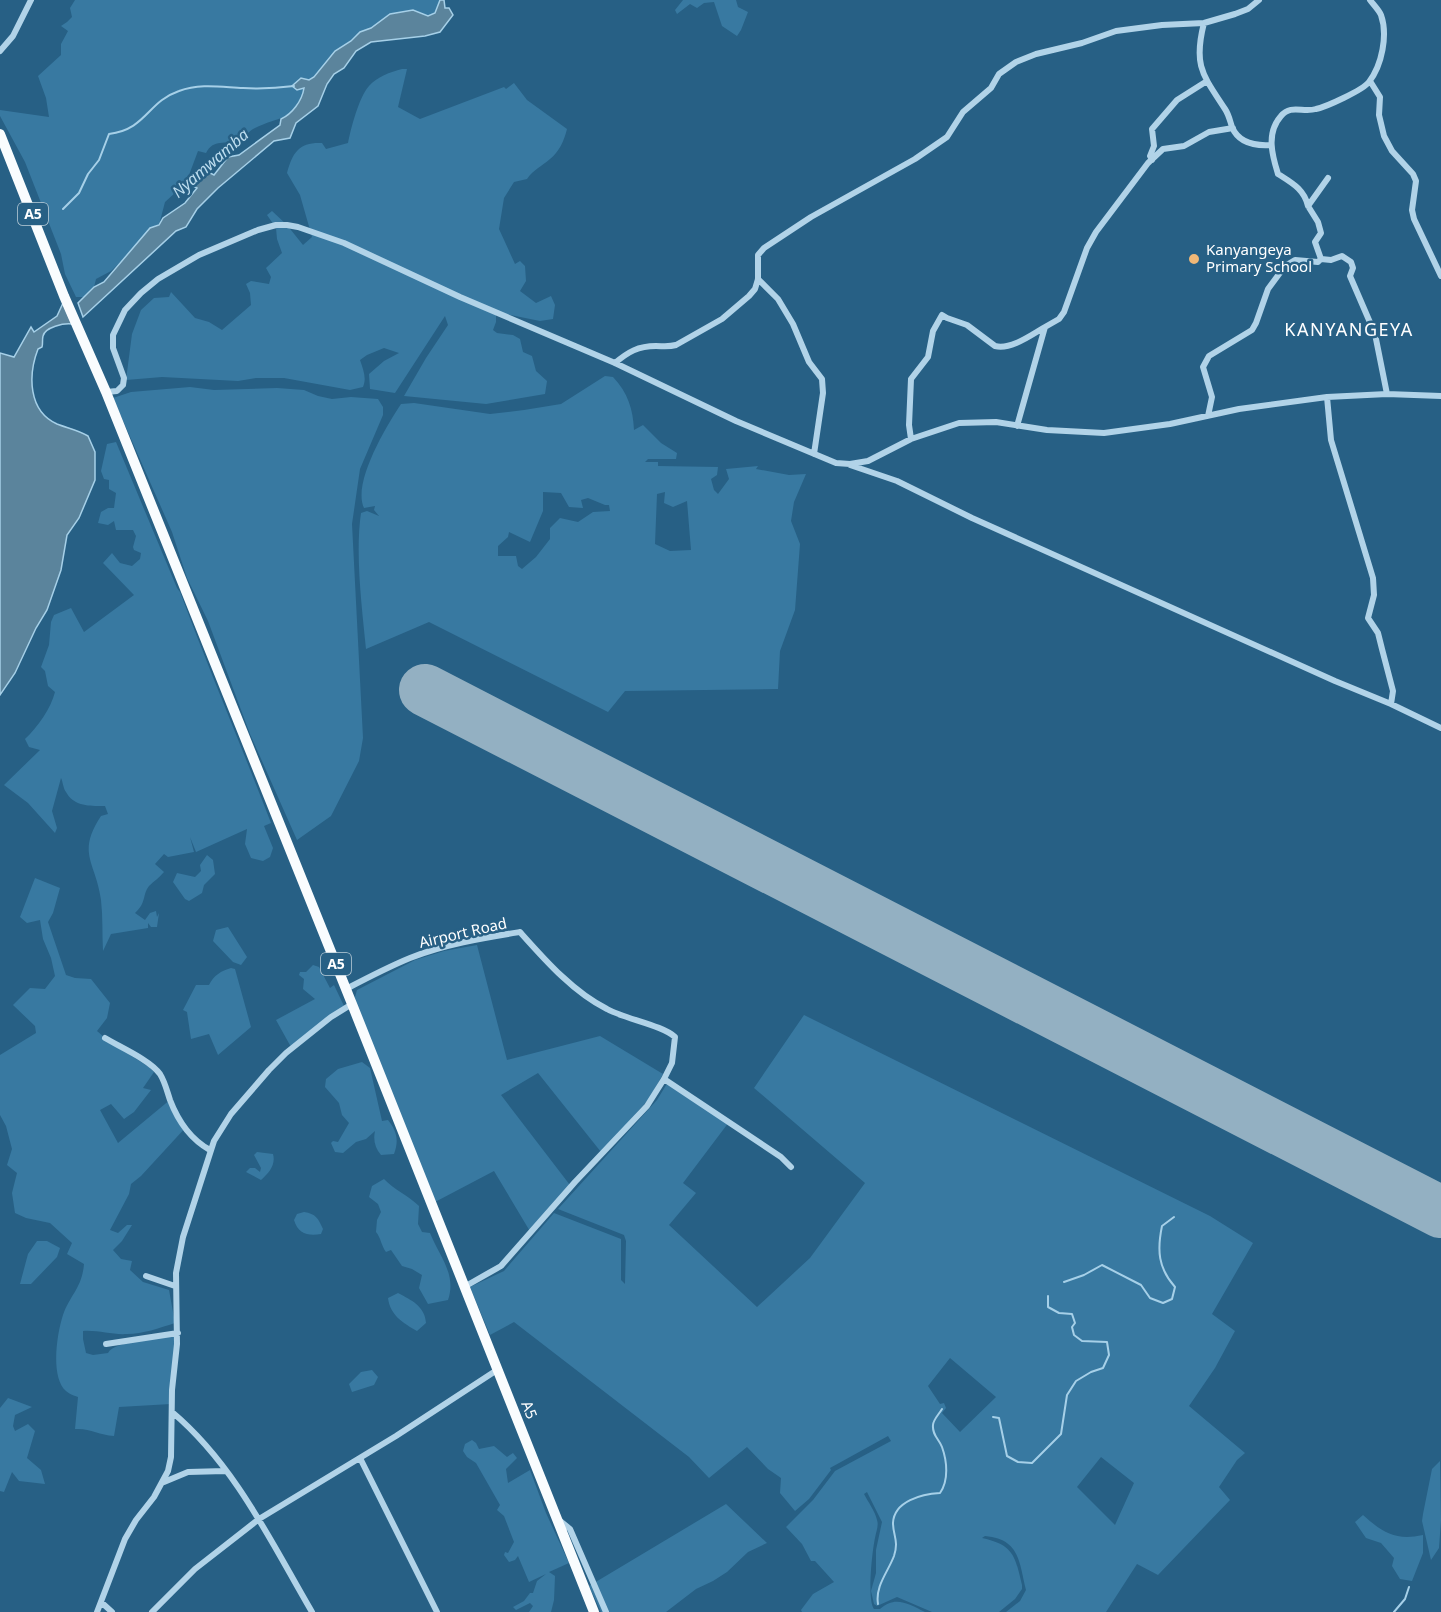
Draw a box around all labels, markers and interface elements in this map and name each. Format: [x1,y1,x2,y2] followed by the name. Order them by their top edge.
[167,124,253,202] water label: Nyamwamba
[18,203,48,225] road number: A5
[1206,239,1312,276] place label: Kanyangeya Primary School
[1187,252,1201,266] marker: Kanyangeya Primary School
[1284,317,1414,341] district label: KANYANGEYA
[417,912,509,952] street label: Airport Road
[321,953,351,975] road number: A5
[517,1397,543,1422] street label: A5

